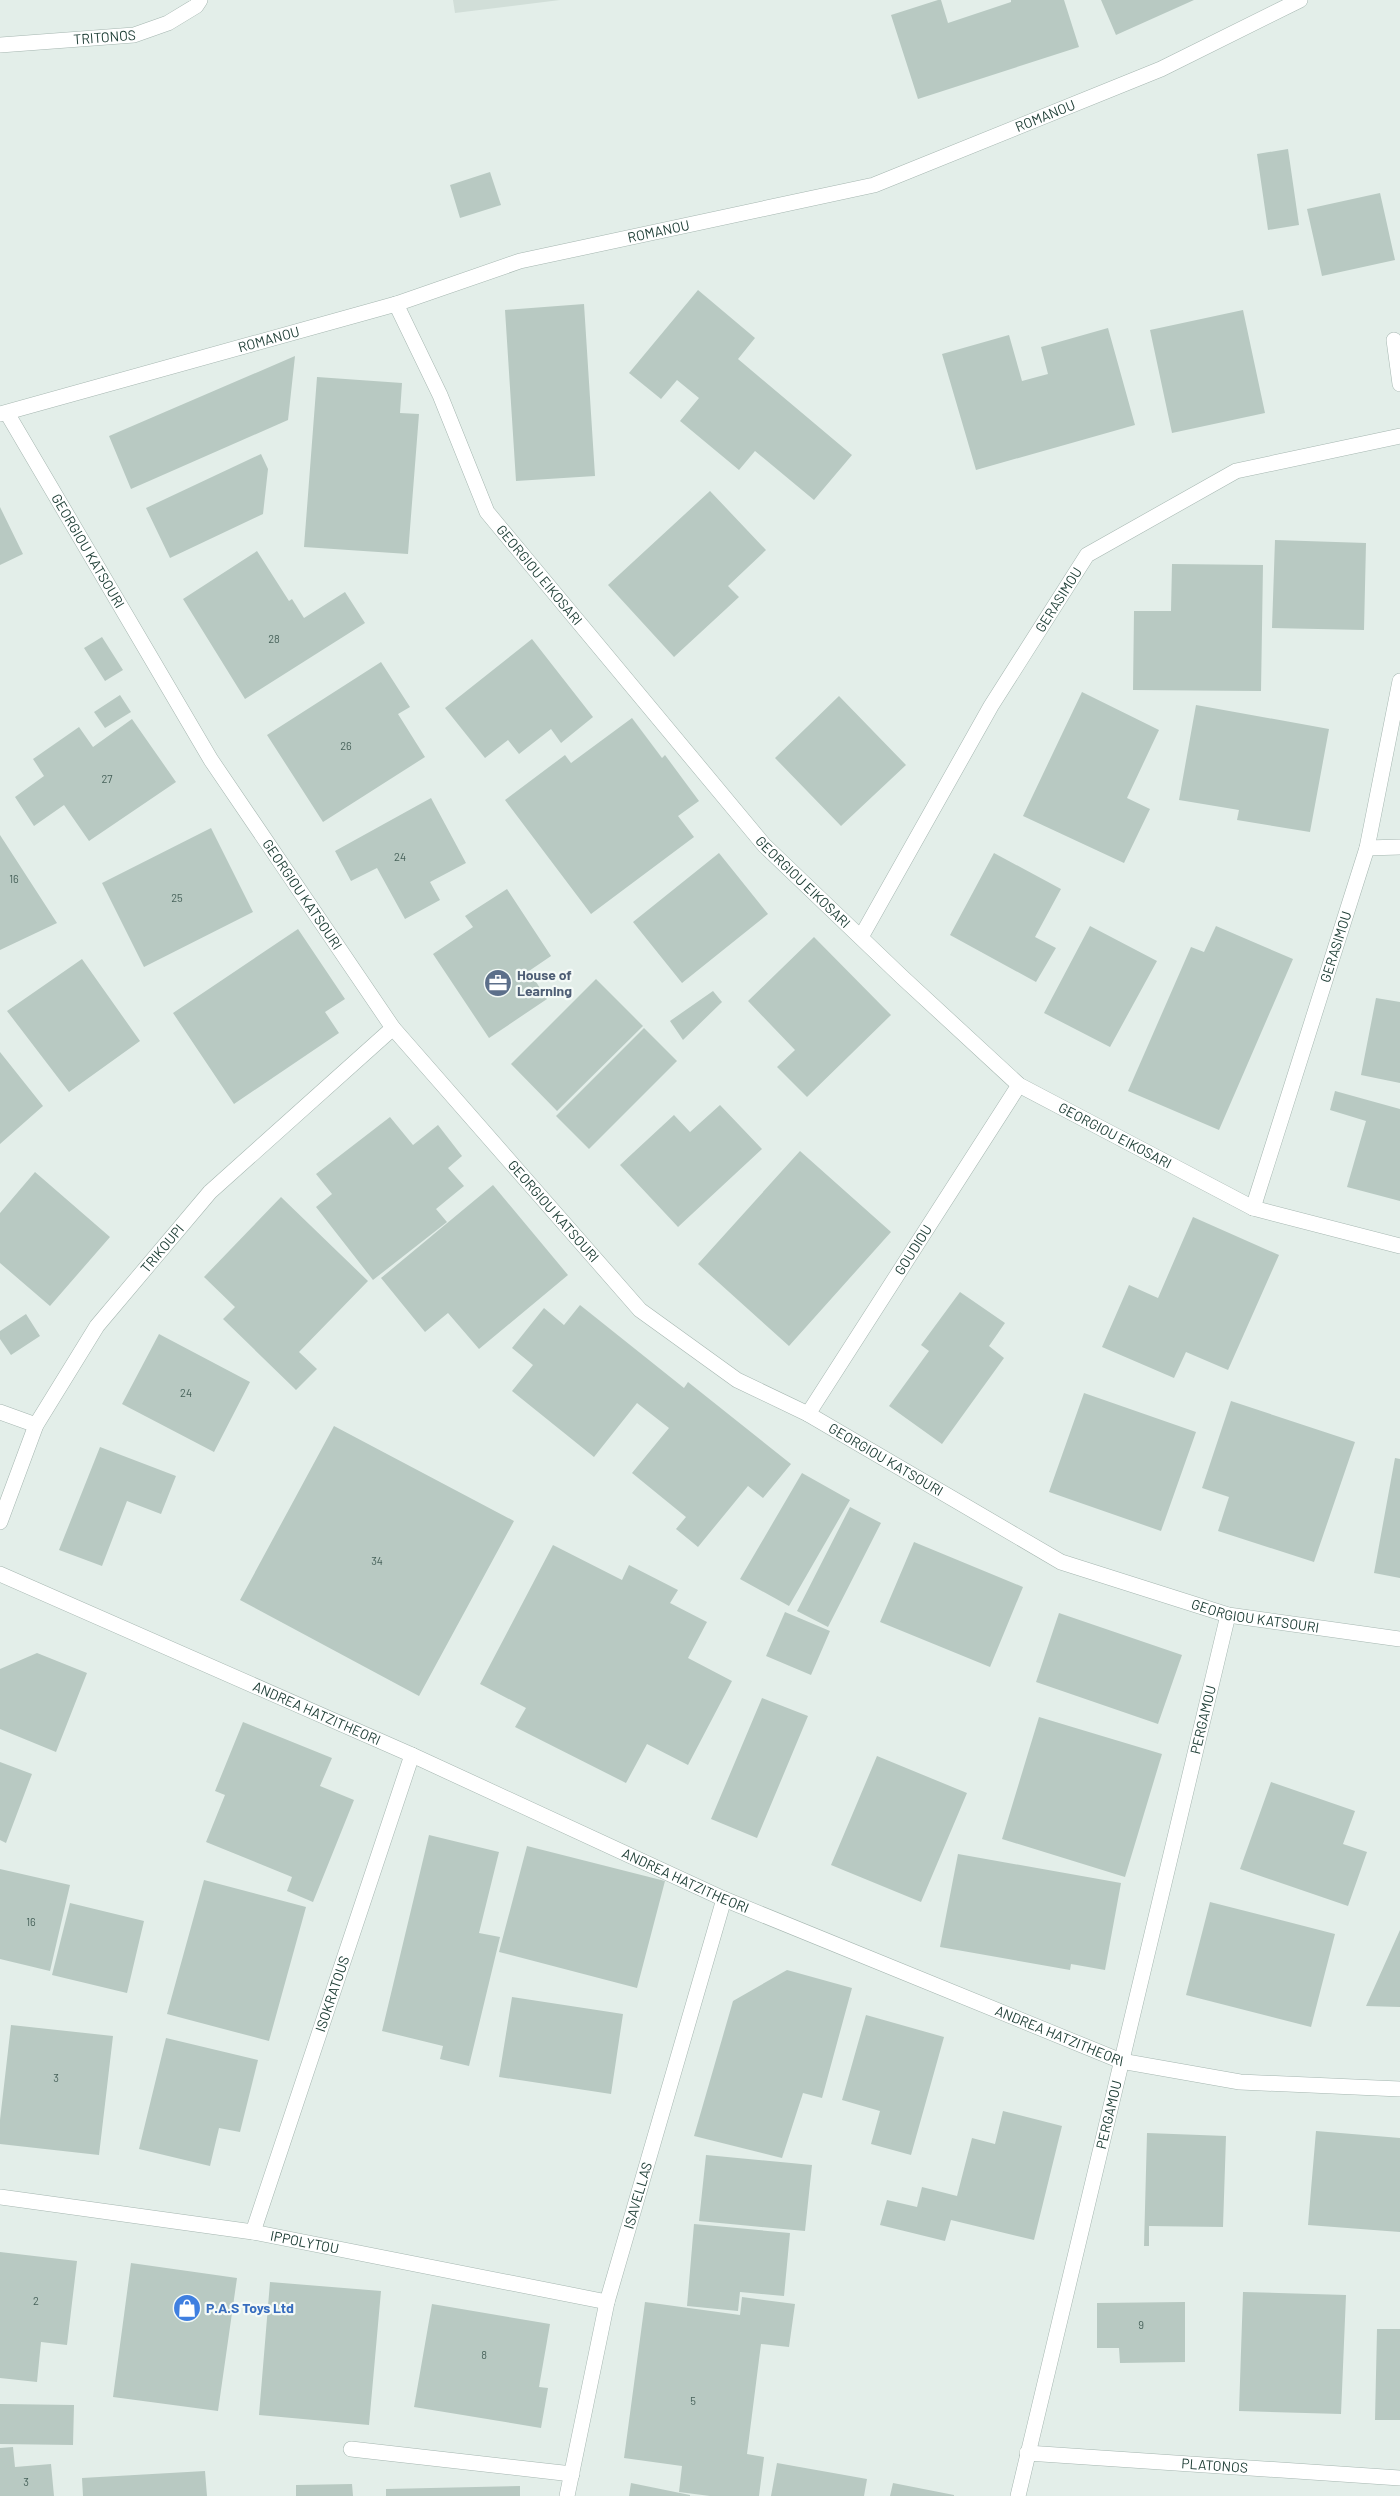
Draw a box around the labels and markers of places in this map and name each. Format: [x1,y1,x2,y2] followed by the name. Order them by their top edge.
[517,966,572,999] place label: House of Learning
[483,968,513,998] office icon: House of Learning
[172,2293,202,2323] shop icon: P.A.S Toys Ltd
[206,2299,294,2316] place label: P.A.S Toys Ltd

